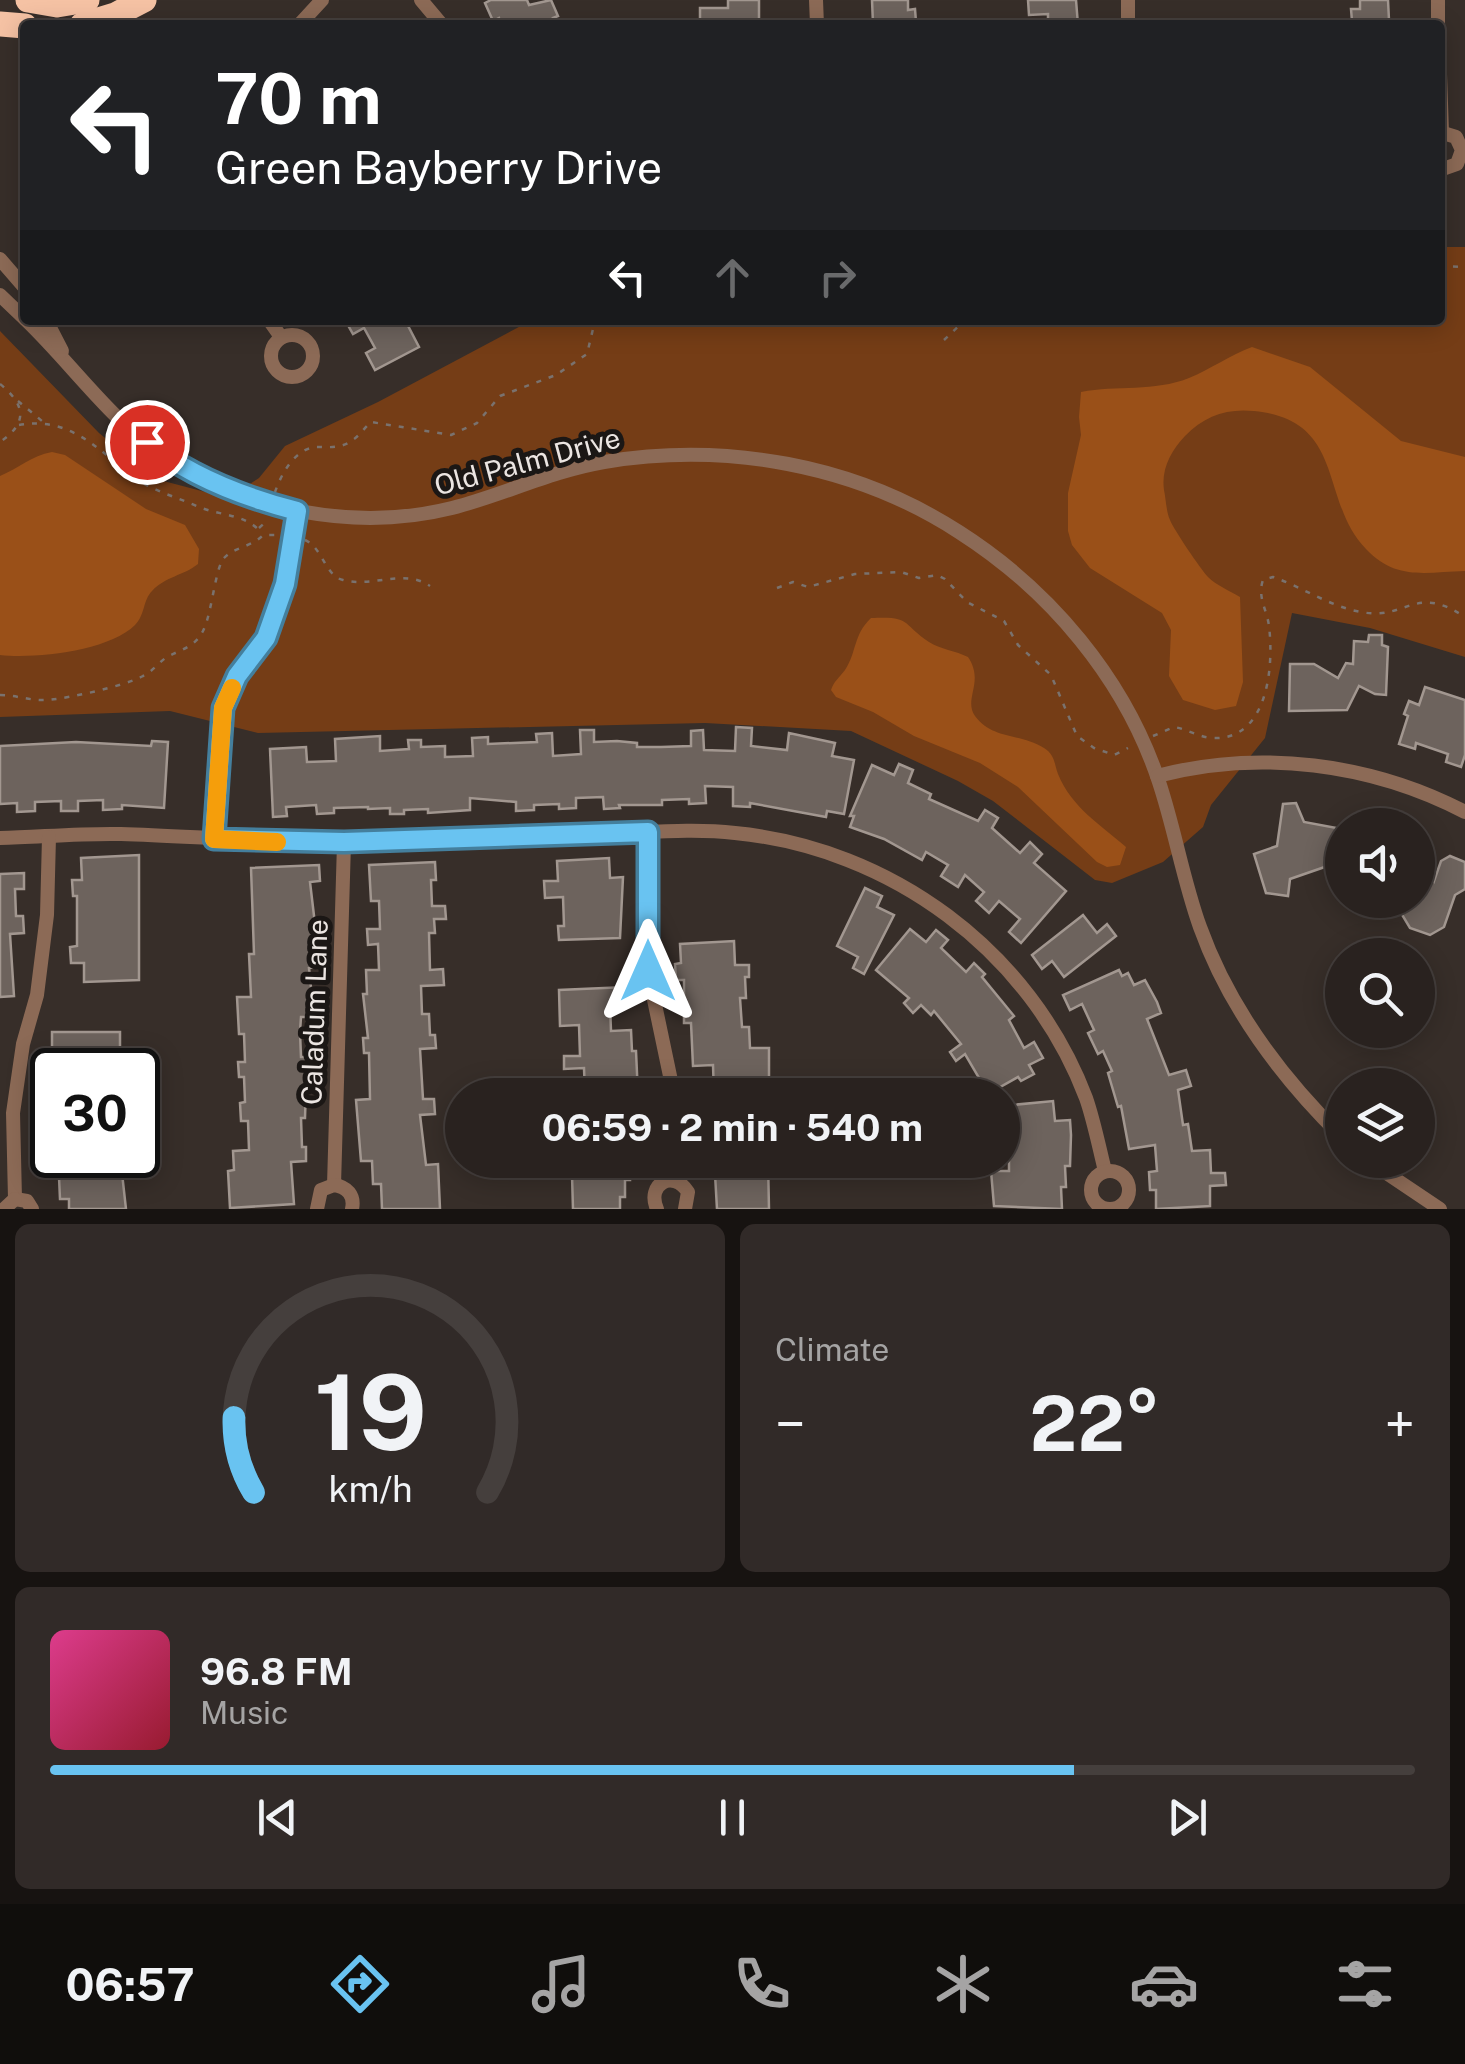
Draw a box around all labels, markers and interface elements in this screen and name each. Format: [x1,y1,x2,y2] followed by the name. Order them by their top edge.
[215,57,382,140] text: 70 m
[50,60,180,190] icon: left
[215,141,662,194] text: Green Bayberry Drive
[600,250,655,305] icon: left
[705,250,760,305] icon: ahead
[810,250,865,305] icon: right
[105,400,190,485] pin
[120,415,175,470] icon: arrive
[430,420,624,502] street label: Old Palm Drive
[1325,808,1435,1178] map controls
[1325,808,1435,918] button: sound
[294,919,334,1105] street label: Caladum Lane
[596,919,700,1023] position arrow
[1325,938,1435,1048] button: search
[30,1048,160,1178] speed limit sign: 30
[1325,1068,1435,1178] button: layers
[542,1105,923,1150] text: 06:59 · 2 min · 540 m
[775,1331,889,1368] text: Climate
[313,1351,427,1473] text: 19
[1030,1380,1160,1468] text: 22°
[775,1392,806,1456] text: −
[1385,1392,1415,1456] text: +
[328,1468,412,1510] text: km/h
[200,1649,353,1694] text: 96.8 FM
[200,1694,288,1731] text: Music
[250,1790,305,1845] icon: previous
[705,1790,760,1845] icon: pause
[1160,1790,1215,1845] icon: next
[325,1949,395,2019] icon: directions
[526,1949,596,2019] icon: music
[727,1949,797,2019] icon: phone
[928,1949,998,2019] icon: climate
[1129,1949,1199,2019] icon: car
[1330,1949,1400,2019] icon: filters
[65,1958,195,2011] text: 06:57

